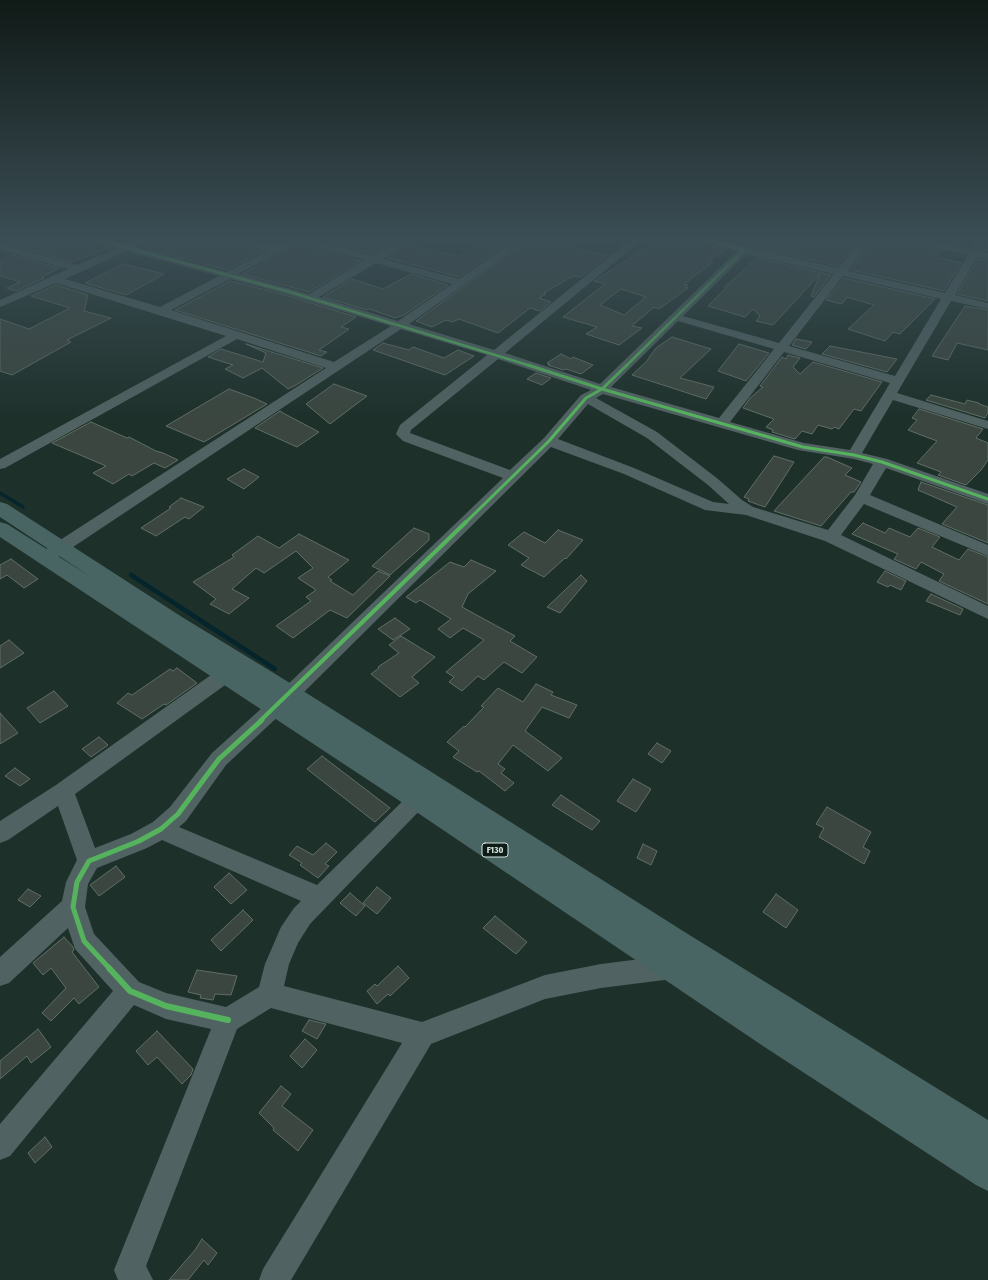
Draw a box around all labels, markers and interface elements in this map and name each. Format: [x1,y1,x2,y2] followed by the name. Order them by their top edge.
[482,843,508,857] road number: F130

